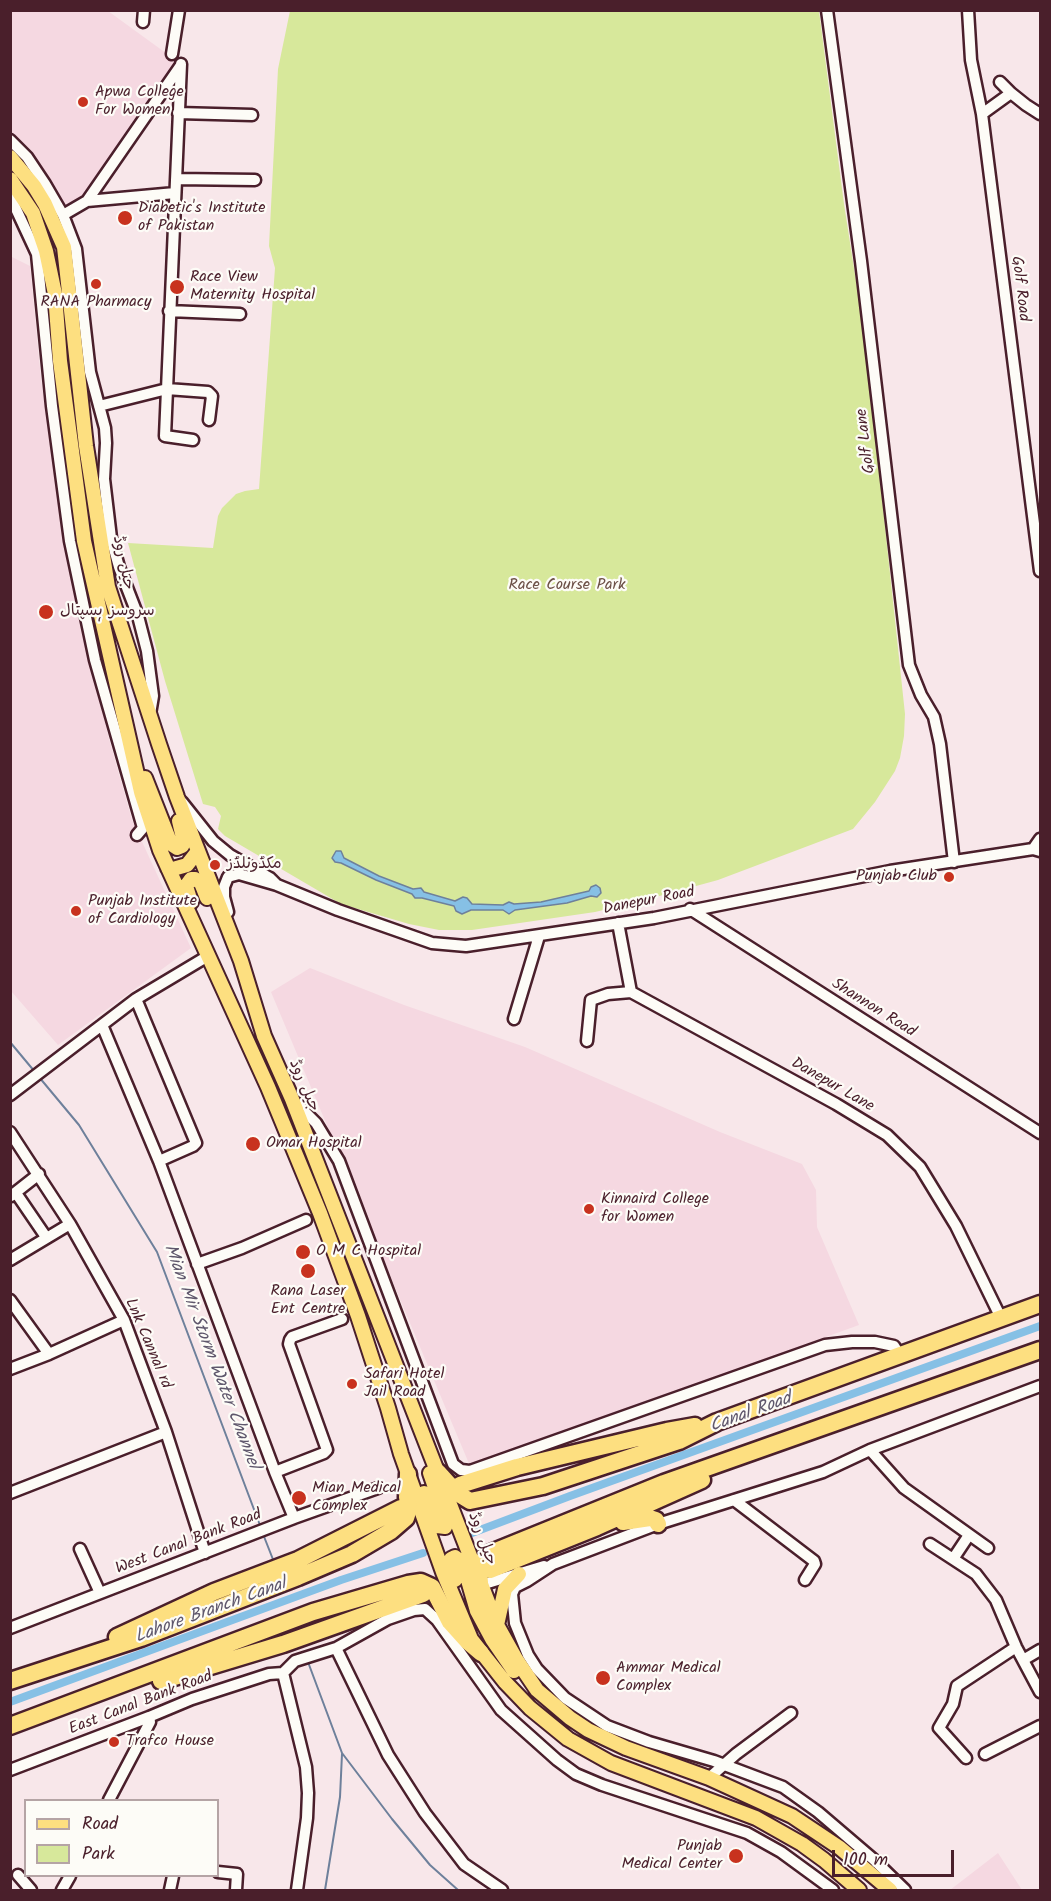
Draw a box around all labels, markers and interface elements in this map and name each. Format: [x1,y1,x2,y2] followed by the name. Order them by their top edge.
[95,83,184,121] place label: Apwa College For Women
[76,95,90,109] marker: Apwa College For Women
[138,199,265,237] place label: Diabetic's Institute of Pakistan
[116,209,134,227] marker: Diabetic's Institute of Pakistan
[1005,255,1033,323] street label: Golf Road
[190,268,315,306] place label: Race View Maternity Hospital
[89,277,103,291] marker: RANA Pharmacy
[168,278,186,296] marker: Race View Maternity Hospital
[41,293,151,313] place label: RANA Pharmacy
[853,407,881,475] street label: Golf Lane
[107,534,137,592] street label: جیل روڈ
[509,576,625,596] park label: Race Course Park
[60,602,155,622] place label: سروسز ہسپتال
[37,603,55,621] marker: سروسز ہسپتال
[227,855,282,875] place label: مکڈونلڈز
[208,858,222,872] marker: مکڈونلڈز
[856,867,937,887] place label: Punjab Club
[942,870,956,884] marker: Punjab Club
[602,884,696,920] street label: Danepur Road
[88,892,197,930] place label: Punjab Institute of Cardiology
[69,904,83,918] marker: Punjab Institute of Cardiology
[827,975,919,1043] street label: Shannon Road
[787,1055,877,1117] street label: Danepur Lane
[283,1057,323,1115] street label: جیل روڈ
[266,1134,362,1154] place label: Omar Hospital
[244,1135,262,1153] marker: Omar Hospital
[601,1190,709,1228] place label: Kinnaird College for Women
[582,1202,596,1216] marker: Kinnaird College for Women
[157,1242,263,1472] water label: Mian Mir Storm Water Channel
[316,1242,421,1262] place label: O M C Hospital
[294,1243,312,1261] marker: O M C Hospital
[299,1262,317,1280] marker: Rana Laser Ent Centre
[271,1282,345,1320] place label: Rana Laser Ent Centre
[119,1296,175,1392] street label: Lnk Cannal rd
[364,1365,444,1403] place label: Safari Hotel Jail Road
[345,1377,359,1391] marker: Safari Hotel Jail Road
[707,1389,795,1439] water label: Canal Road
[312,1479,401,1517] place label: Mian Medical Complex
[290,1489,308,1507] marker: Mian Medical Complex
[113,1506,265,1580] street label: West Canal Bank Road
[463,1510,499,1568] street label: جیل روڈ
[132,1575,290,1649] water label: Lahore Branch Canal
[616,1659,721,1697] place label: Ammar Medical Complex
[67,1668,215,1740] street label: East Canal Bank Road
[594,1669,612,1687] marker: Ammar Medical Complex
[126,1732,214,1752] place label: Trafco House
[107,1735,121,1749] marker: Trafco House
[24,1799,219,1877] legend
[82,1810,118,1839] text: Road
[621,1837,722,1875] place label: Punjab Medical Center
[835,1838,956,1876] scale bar
[82,1840,115,1869] text: Park
[843,1846,888,1875] text: 100 m
[727,1847,745,1865] marker: Punjab Medical Center

